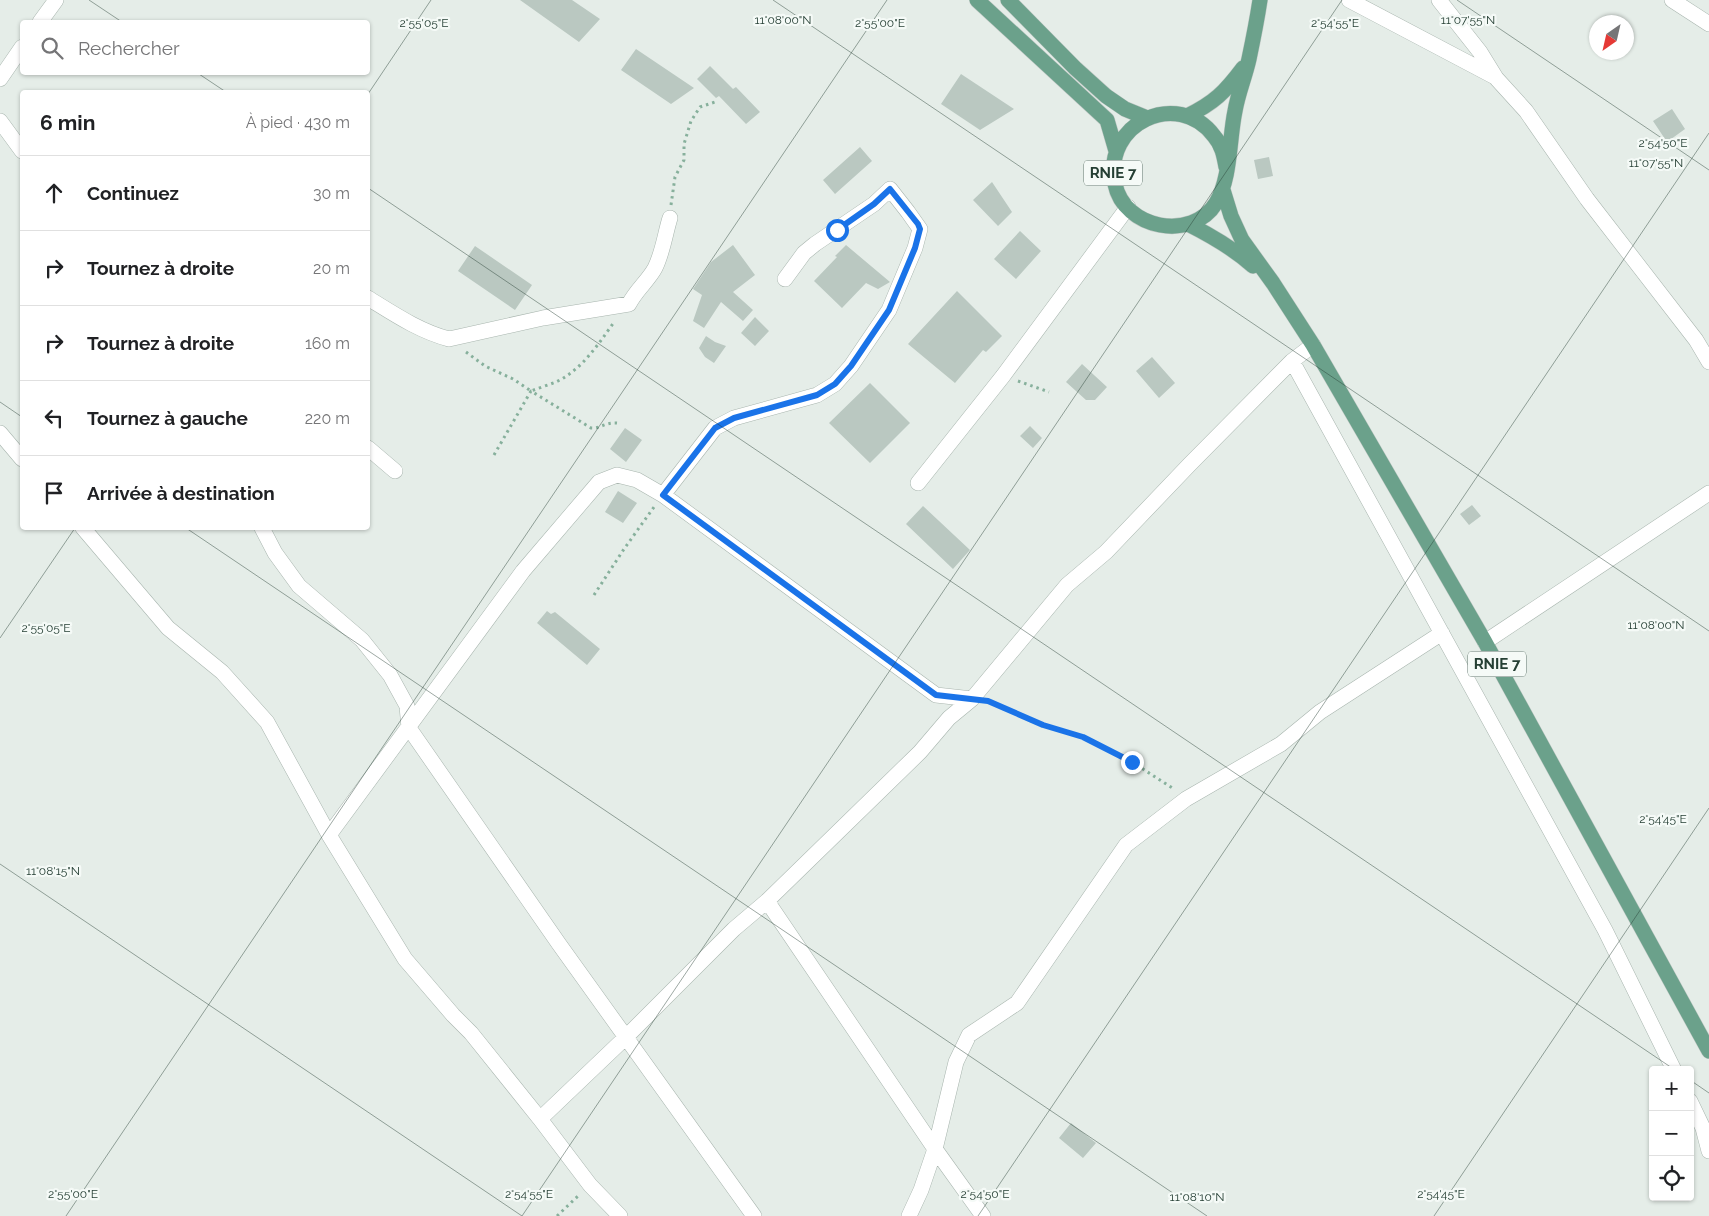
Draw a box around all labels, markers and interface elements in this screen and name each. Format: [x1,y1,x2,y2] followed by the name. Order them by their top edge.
[754,13,812,27] text: 11°08'00"N
[1441,13,1495,27] text: 11°07'55"N
[1589,15,1634,60] north arrow
[399,16,449,30] text: 2°55'05"E
[855,16,905,30] text: 2°55'00"E
[1311,16,1359,30] text: 2°54'55"E
[20,20,370,75] search box
[38,34,66,62] icon: search
[78,37,180,59] text: Rechercher
[40,110,95,135] text: 6 min
[246,113,350,132] text: À pied · 430 m
[1639,136,1687,150] text: 2°54'50"E
[1629,156,1683,170] text: 11°07'55"N
[1084,160,1142,186] road number: RNIE 7
[40,179,68,207] icon: ahead
[87,182,179,204] text: Continuez
[313,184,350,203] text: 30 m
[826,219,849,242] route start
[40,254,68,282] icon: right
[87,257,234,279] text: Tournez à droite
[313,259,350,278] text: 20 m
[40,329,68,357] icon: right
[87,332,234,354] text: Tournez à droite
[305,334,350,353] text: 160 m
[40,404,68,432] icon: left
[87,407,248,429] text: Tournez à gauche
[305,409,350,428] text: 220 m
[40,479,68,507] icon: arrive
[87,482,275,504] text: Arrivée à destination
[1627,618,1685,632] text: 11°08'00"N
[21,621,71,635] text: 2°55'05"E
[1468,652,1526,676] road number: RNIE 7
[1121,751,1144,774] route end
[1639,812,1687,826] text: 2°54'45"E
[26,864,80,878] text: 11°08'15"N
[1649,1066,1694,1201] map controls
[1649,1066,1694,1111] button: +
[1649,1111,1694,1156] button: −
[1649,1156,1694,1201] button: locate
[48,1187,98,1201] text: 2°55'00"E
[505,1187,553,1201] text: 2°54'55"E
[961,1187,1009,1201] text: 2°54'50"E
[1417,1187,1465,1201] text: 2°54'45"E
[1170,1190,1224,1204] text: 11°08'10"N

